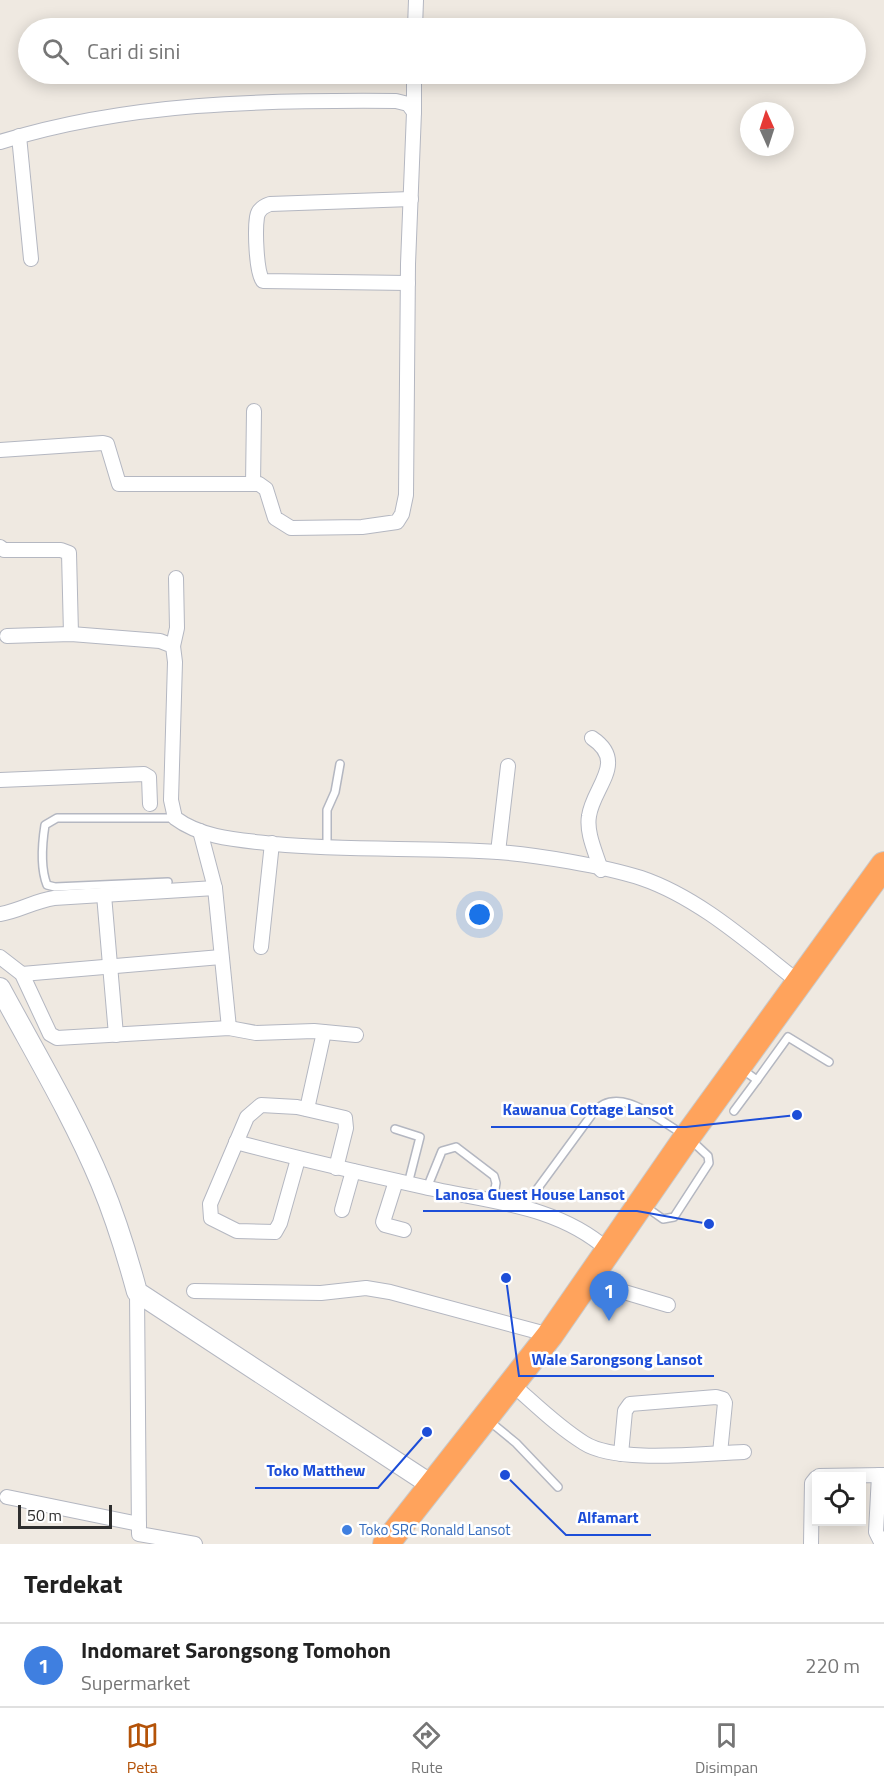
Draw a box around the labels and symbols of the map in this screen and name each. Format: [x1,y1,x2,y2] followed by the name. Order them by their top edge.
[740,102,794,156] north arrow
[465,900,494,929] your location
[491,1093,686,1127] callout: Kawanua Cottage Lansot
[502,1097,674,1121] text: Kawanua Cottage Lansot
[423,1177,637,1211] callout: Lanosa Guest House Lansot
[435,1182,625,1206] text: Lanosa Guest House Lansot
[590,1272,628,1321] pin: 1
[519,1342,714,1376] callout: Wale Sarongsong Lansot
[532,1347,703,1371] text: Wale Sarongsong Lansot
[255,1454,378,1488] callout: Toko Matthew
[267,1458,365,1482] text: Toko Matthew
[566,1501,651,1535] callout: Alfamart
[18,1502,112,1530] scale bar
[577,1505,639,1529] text: Alfamart
[359,1518,511,1541] place label: Toko SRC Ronald Lansot
[340,1523,354,1537] marker: Toko SRC Ronald Lansot

